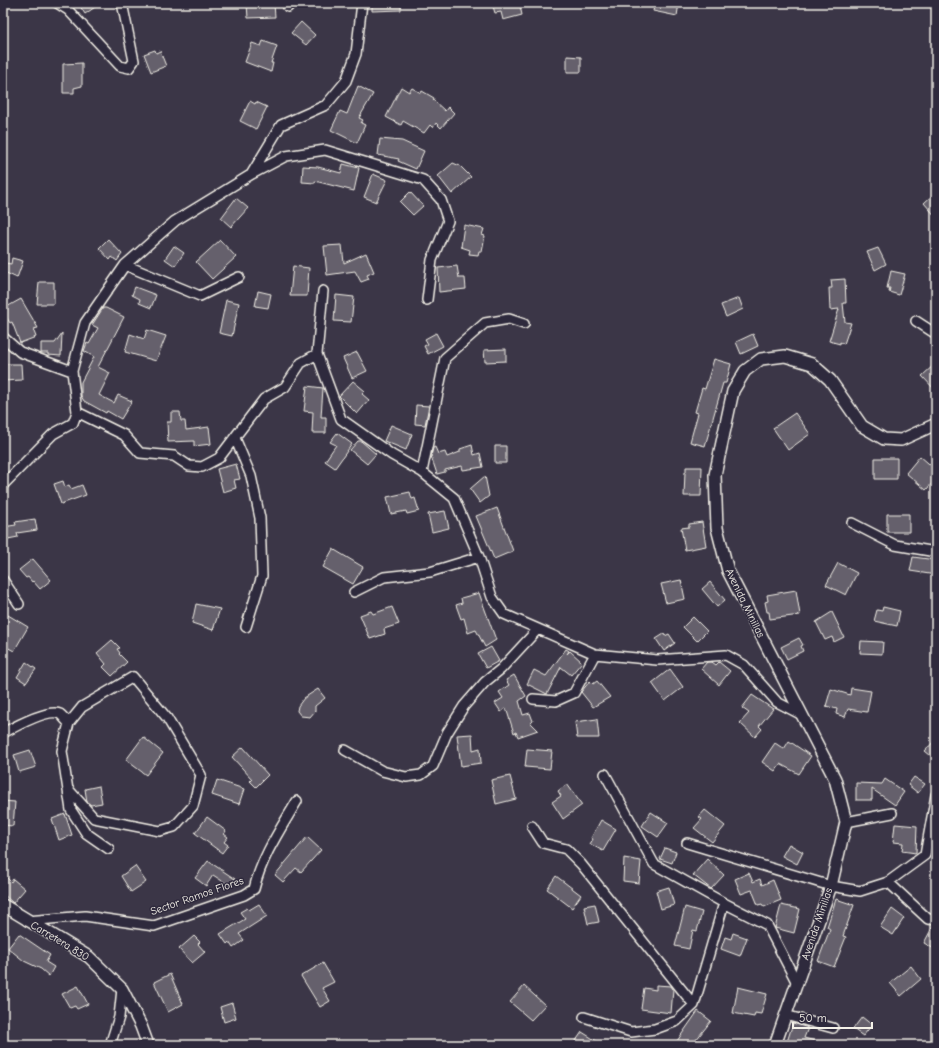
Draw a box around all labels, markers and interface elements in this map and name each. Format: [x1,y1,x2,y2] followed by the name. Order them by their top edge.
[723,566,768,640] street label: Avenida Minillas
[149,874,246,918] street label: Sector Ramos Flores
[799,886,836,962] street label: Avenida Minillas
[28,918,92,964] street label: Carretera 830
[793,1004,872,1030] scale bar
[799,1011,827,1025] text: 50 m

